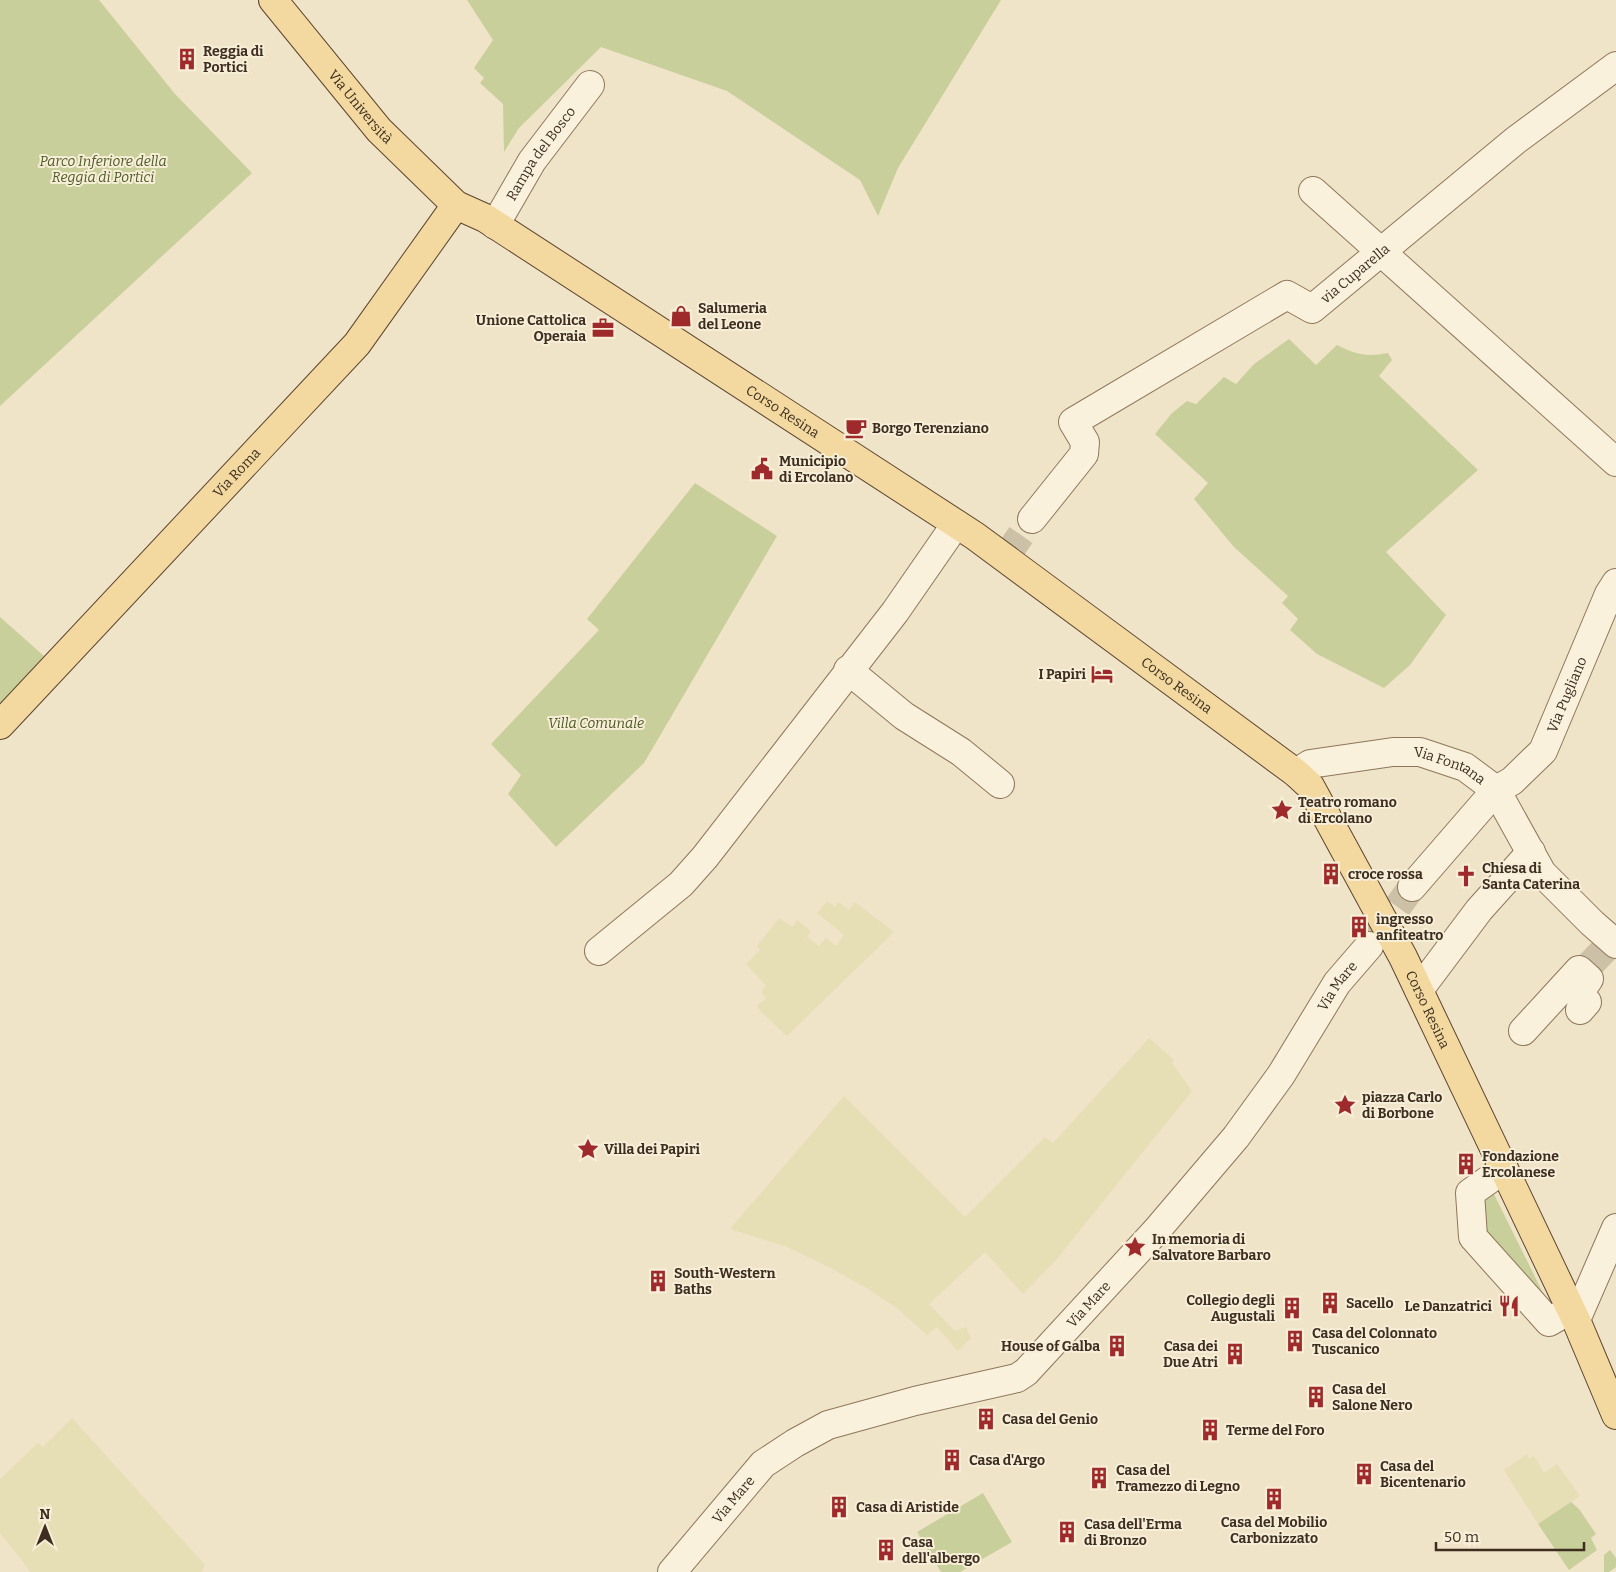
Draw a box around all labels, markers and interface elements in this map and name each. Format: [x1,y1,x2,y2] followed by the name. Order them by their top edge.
[203,43,264,76] place label: Reggia di Portici
[174,46,200,72] building icon: Reggia di Portici
[324,67,396,148] street label: Via Università
[503,103,579,204] street label: Rampa del Bosco
[39,153,167,186] park label: Parco Inferiore della Reggia di Portici
[1317,240,1393,308] street label: via Cuparella
[698,300,767,333] place label: Salumeria del Leone
[668,303,694,329] shop icon: Salumeria del Leone
[476,312,586,345] place label: Unione Cattolica Operaia
[590,315,616,341] office icon: Unione Cattolica Operaia
[743,382,823,442] street label: Corso Resina
[843,415,869,441] cafe icon: Borgo Terenziano
[872,420,989,437] place label: Borgo Terenziano
[210,444,264,501] street label: Via Roma
[779,453,853,486] place label: Municipio di Ercolano
[749,456,775,482] public building icon: Municipio di Ercolano
[1138,654,1216,717] street label: Corso Resina
[1544,654,1591,735] street label: Via Pugliano
[1089,661,1115,687] hotel icon: I Papiri
[1038,666,1087,683] place label: I Papiri
[548,715,644,732] park label: Villa Comunale
[1414,744,1489,788] street label: Via Fontana
[1298,794,1397,827] place label: Teatro romano di Ercolano
[1269,797,1295,823] place icon: Teatro romano di Ercolano
[1482,860,1580,893] place label: Chiesa di Santa Caterina
[1318,861,1344,887] building icon: croce rossa
[1453,863,1479,889] church icon: Chiesa di Santa Caterina
[1348,866,1423,883] place label: croce rossa
[1376,911,1443,944] place label: ingresso anfiteatro
[1346,914,1372,940] building icon: ingresso anfiteatro
[1314,958,1361,1014] street label: Via Mare
[1402,968,1453,1052] street label: Corso Resina
[1362,1089,1442,1122] place label: piazza Carlo di Borbone
[1332,1092,1358,1118] place icon: piazza Carlo di Borbone
[575,1136,601,1162] place icon: Villa dei Papiri
[604,1141,701,1158] place label: Villa dei Papiri
[1482,1148,1559,1181] place label: Fondazione Ercolanese
[1453,1151,1479,1177] building icon: Fondazione Ercolanese
[1152,1231,1271,1264] place label: In memoria di Salvatore Barbaro
[1122,1234,1148,1260] place icon: In memoria di Salvatore Barbaro
[674,1265,776,1298] place label: South-Western Baths
[645,1268,671,1294] building icon: South-Western Baths
[1063,1278,1114,1331] street label: Via Mare
[1317,1290,1343,1316] building icon: Sacello
[1186,1292,1276,1325] place label: Collegio degli Augustali
[1496,1293,1522,1319] restaurant icon: Le Danzatrici
[1279,1295,1305,1321] building icon: Collegio degli Augustali
[1346,1295,1393,1312] place label: Sacello
[1405,1298,1493,1315] place label: Le Danzatrici
[1312,1325,1437,1358] place label: Casa del Colonnato Tuscanico
[1282,1328,1308,1354] building icon: Casa del Colonnato Tuscanico
[1104,1333,1130,1359] building icon: House of Galba
[1001,1338,1100,1355] place label: House of Galba
[1163,1338,1219,1371] place label: Casa dei Due Atri
[1222,1341,1248,1367] building icon: Casa dei Due Atri
[1332,1381,1412,1414] place label: Casa del Salone Nero
[1303,1384,1329,1410] building icon: Casa del Salone Nero
[973,1406,999,1432] building icon: Casa del Genio
[1002,1411,1098,1428] place label: Casa del Genio
[1197,1417,1223,1443] building icon: Terme del Foro
[1226,1422,1325,1439] place label: Terme del Foro
[939,1447,965,1473] building icon: Casa d'Argo
[969,1452,1045,1469] place label: Casa d'Argo
[1380,1458,1466,1491] place label: Casa del Bicentenario
[1351,1461,1377,1487] building icon: Casa del Bicentenario
[1116,1462,1240,1495] place label: Casa del Tramezzo di Legno
[1086,1465,1112,1491] building icon: Casa del Tramezzo di Legno
[709,1472,758,1527] street label: Via Mare
[1261,1486,1287,1512] building icon: Casa del Mobilio Carbonizzato
[826,1494,852,1520] building icon: Casa di Aristide
[856,1499,959,1516] place label: Casa di Aristide
[20,1502,70,1552] north arrow
[40,1506,51,1523] text: N
[1221,1514,1327,1547] place label: Casa del Mobilio Carbonizzato
[1084,1516,1182,1549] place label: Casa dell'Erma di Bronzo
[1054,1519,1080,1545] building icon: Casa dell'Erma di Bronzo
[1436,1520,1584,1552] scale bar
[1444,1528,1480,1546] text: 50 m
[902,1534,980,1567] place label: Casa dell'albergo
[873,1537,899,1563] building icon: Casa dell'albergo

